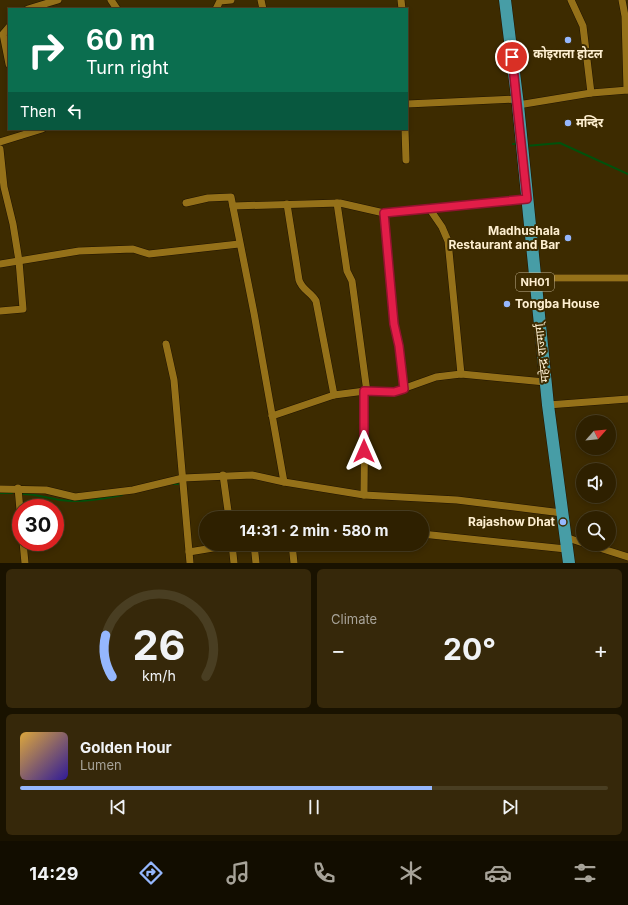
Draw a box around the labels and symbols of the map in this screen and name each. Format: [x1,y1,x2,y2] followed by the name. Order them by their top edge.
[563,35,573,45] marker: कोइराला होटल
[495,40,529,74] pin
[533,46,604,61] place label: कोइराला होटल
[576,115,604,130] place label: मन्दिर
[563,118,573,128] marker: मन्दिर
[448,223,560,252] place label: Madhushala Restaurant and Bar
[563,233,573,243] marker: Madhushala Restaurant and Bar
[516,273,554,291] road number: NH01
[515,296,600,311] place label: Tongba House
[502,299,512,309] marker: Tongba House
[531,321,552,383] street label: महेन्द्र राज्मार्ग्
[576,415,616,455] north arrow
[343,430,385,472] position arrow
[12,499,64,551] speed limit sign: 30
[468,514,556,529] place label: Rajashow Dhat
[558,517,568,527] marker: Rajashow Dhat

